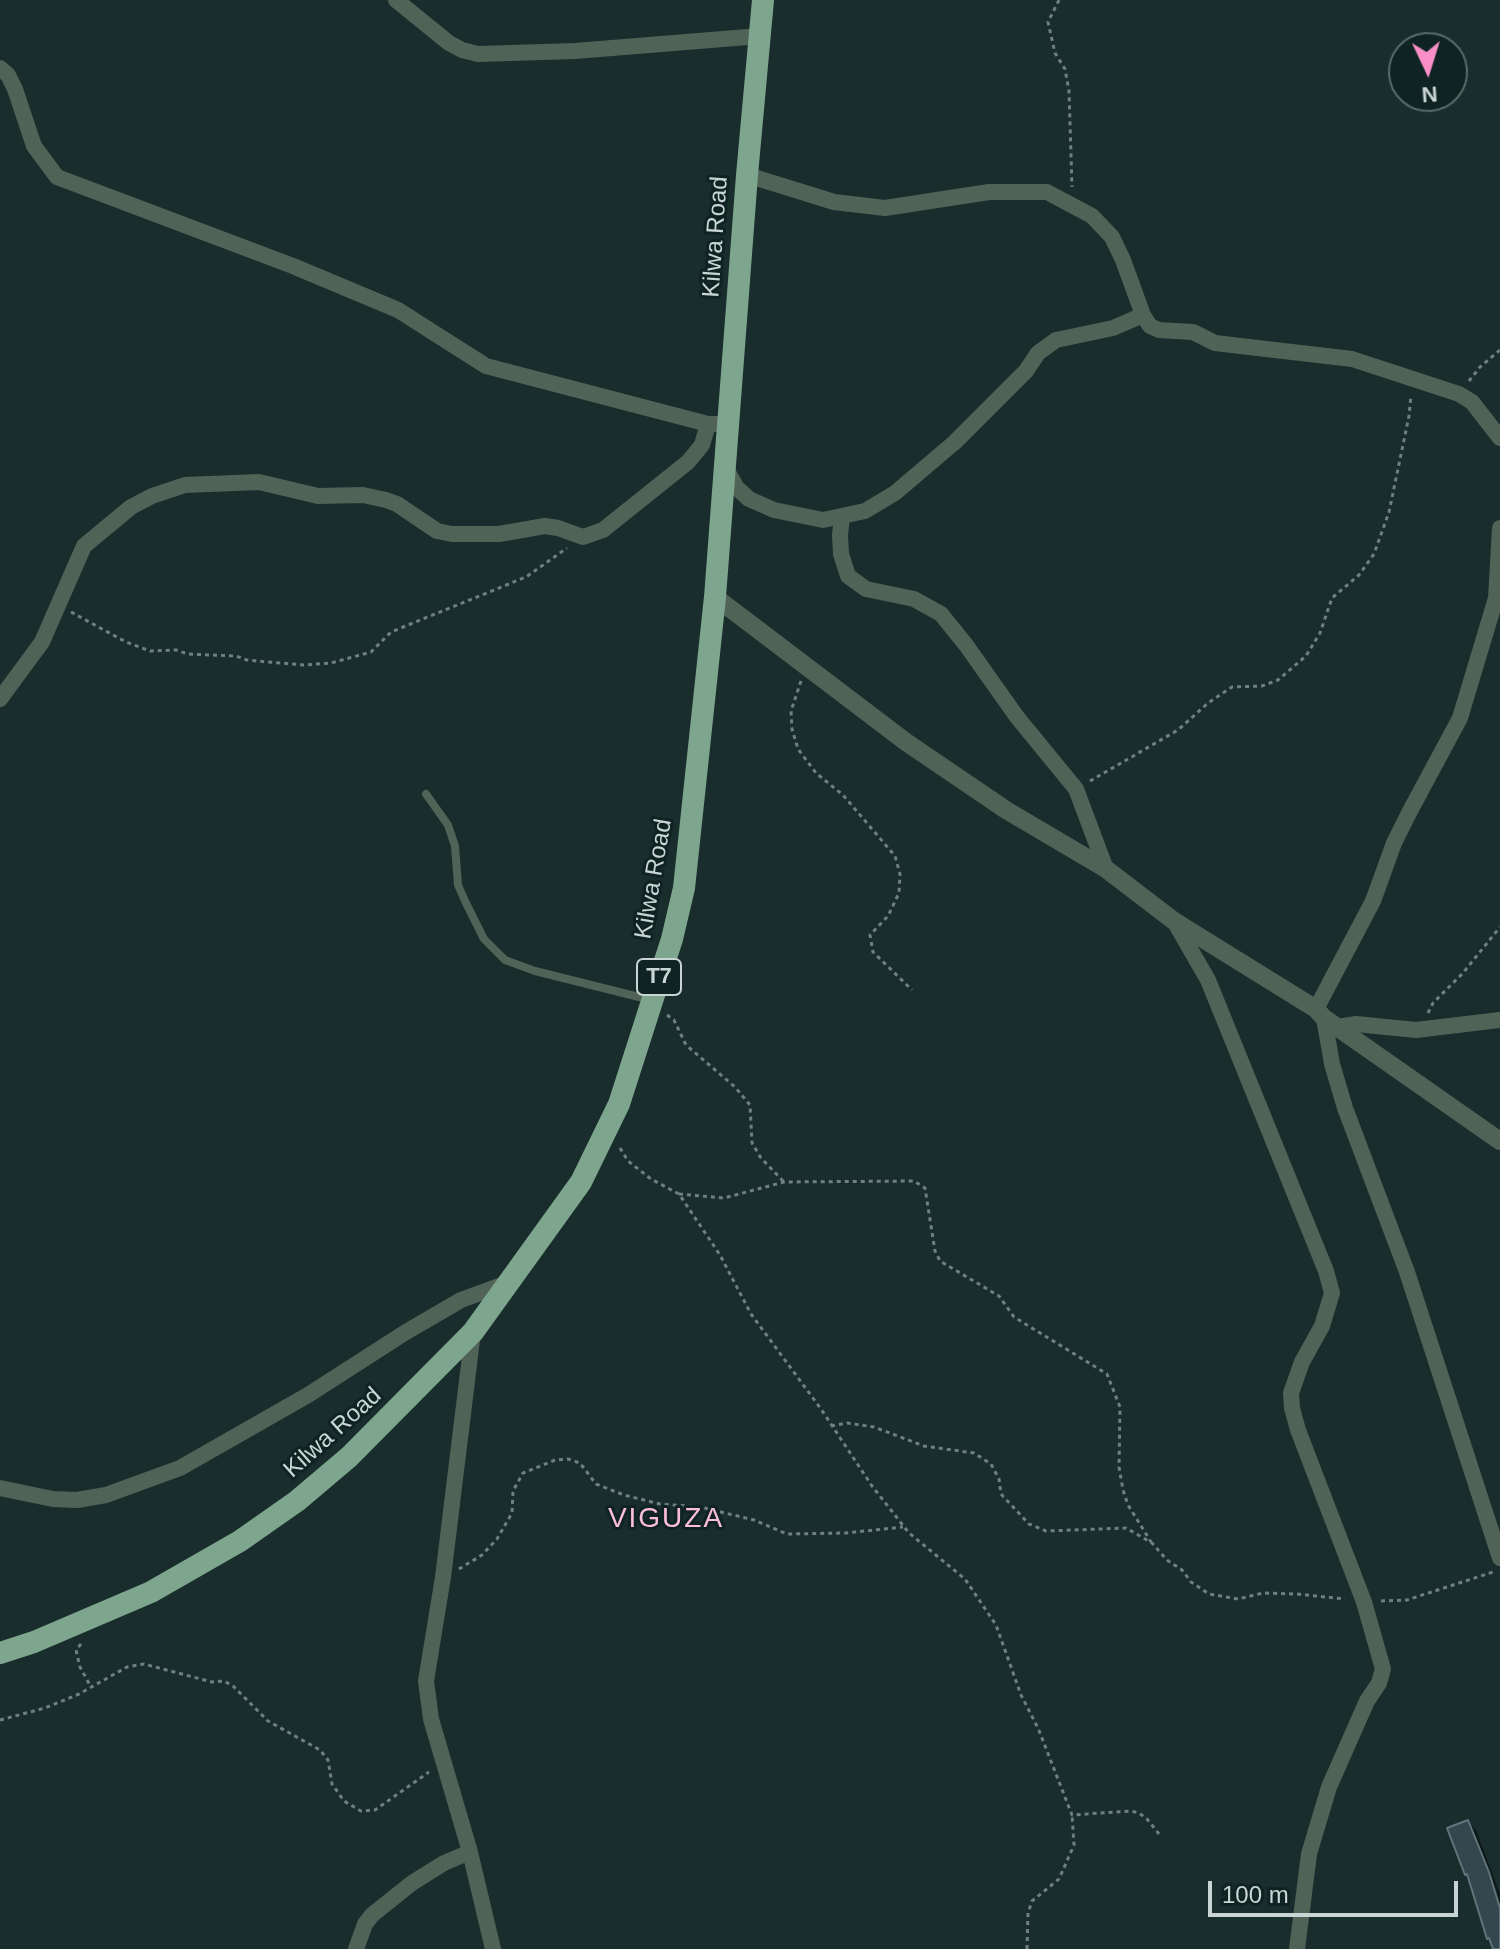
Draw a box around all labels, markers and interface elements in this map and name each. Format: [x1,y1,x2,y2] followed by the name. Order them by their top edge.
[1388,32,1468,112] north arrow
[1421,81,1438,107] text: N
[697,175,735,299] street label: Kilwa Road
[629,817,679,941] street label: Kilwa Road
[637,959,681,995] road number: T7
[278,1382,388,1484] street label: Kilwa Road
[608,1502,724,1536] district label: VIGUZA
[1212,1865,1462,1915] scale bar
[1222,1881,1289,1908] text: 100 m

